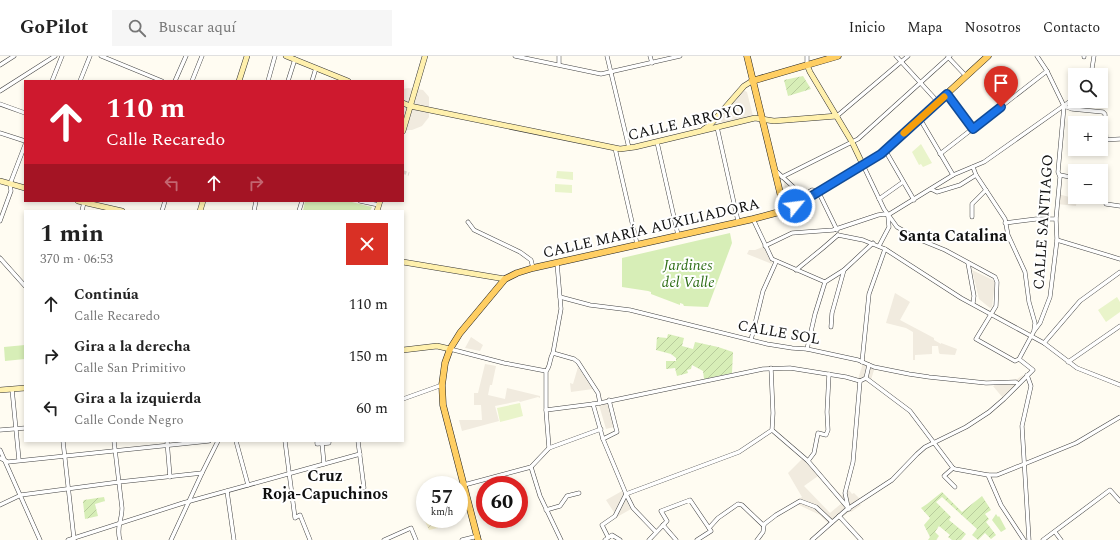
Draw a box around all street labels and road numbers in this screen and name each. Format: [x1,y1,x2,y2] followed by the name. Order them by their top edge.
[626,98,747,147] street label: CALLE ARROYO
[1027,154,1060,290] street label: CALLE SANTIAGO
[541,192,762,265] street label: CALLE MARÍA AUXILIADORA
[736,314,822,351] street label: CALLE SOL

